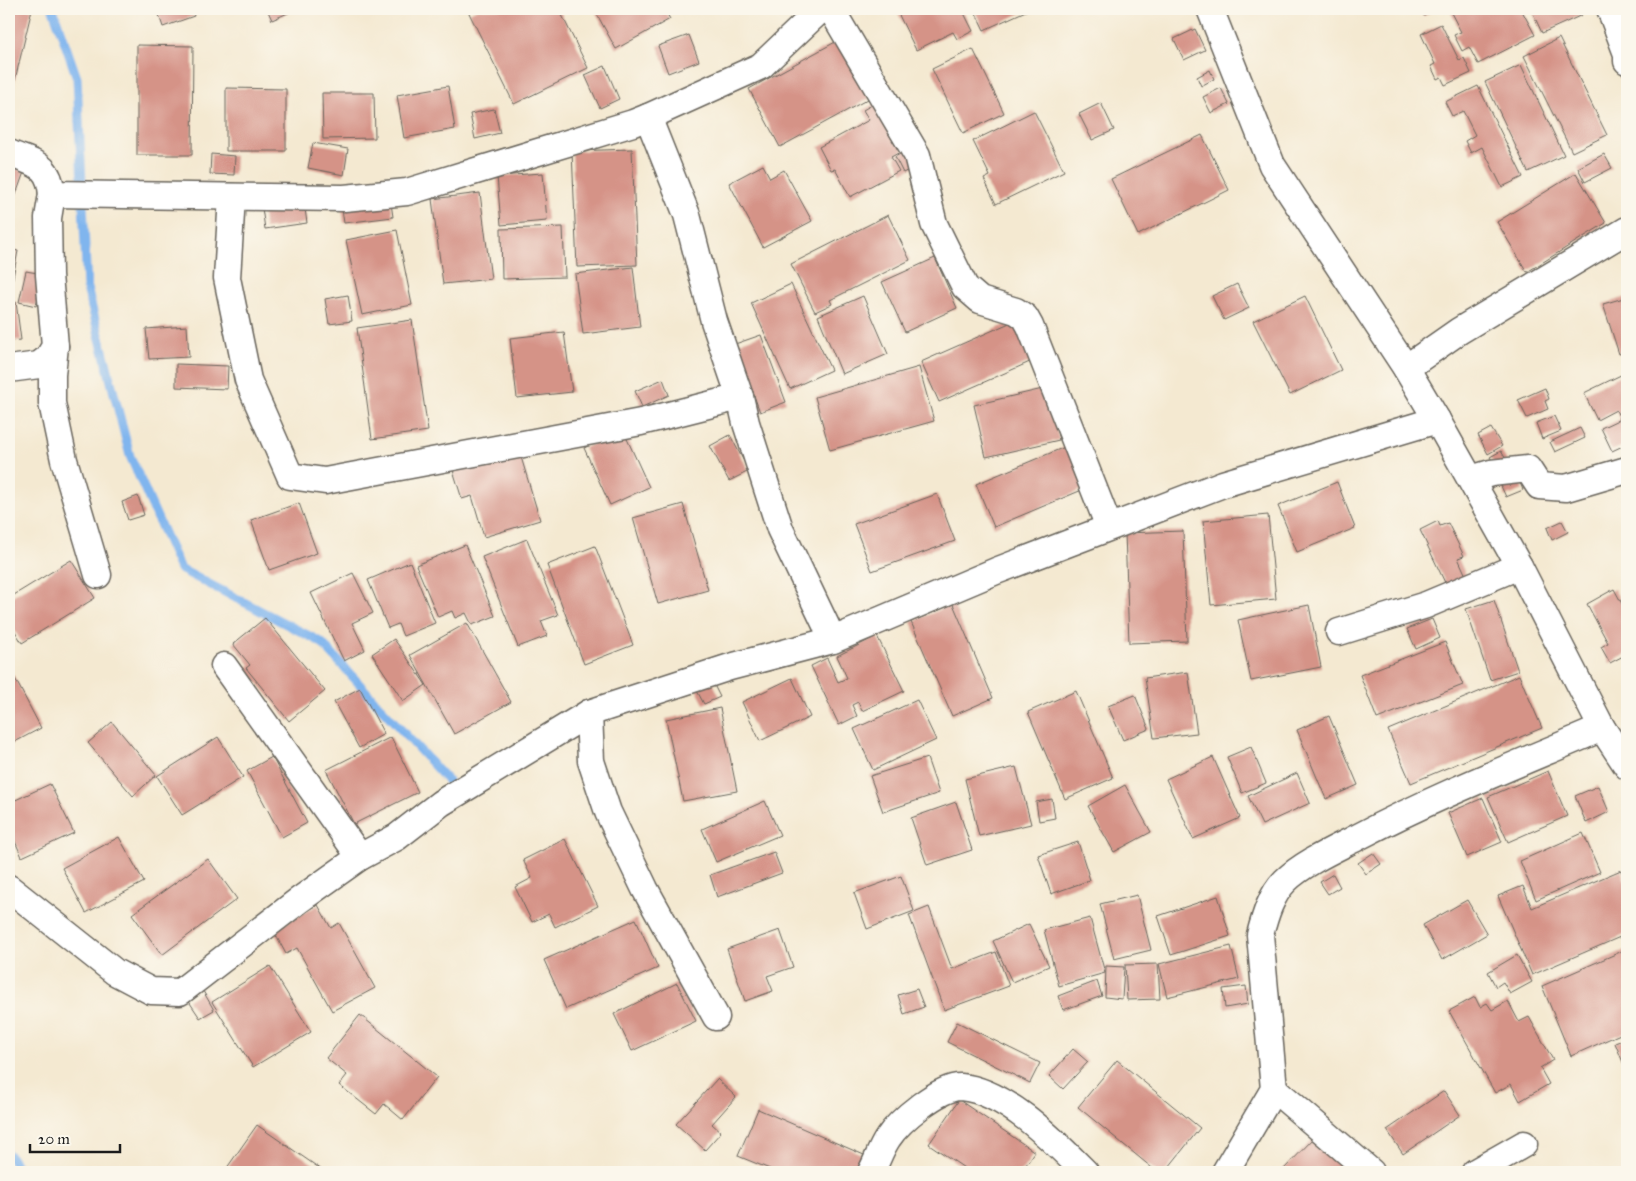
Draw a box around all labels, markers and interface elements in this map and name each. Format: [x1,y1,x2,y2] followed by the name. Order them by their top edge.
[30,1121,120,1153] scale bar
[38,1130,70,1148] text: 20 m

